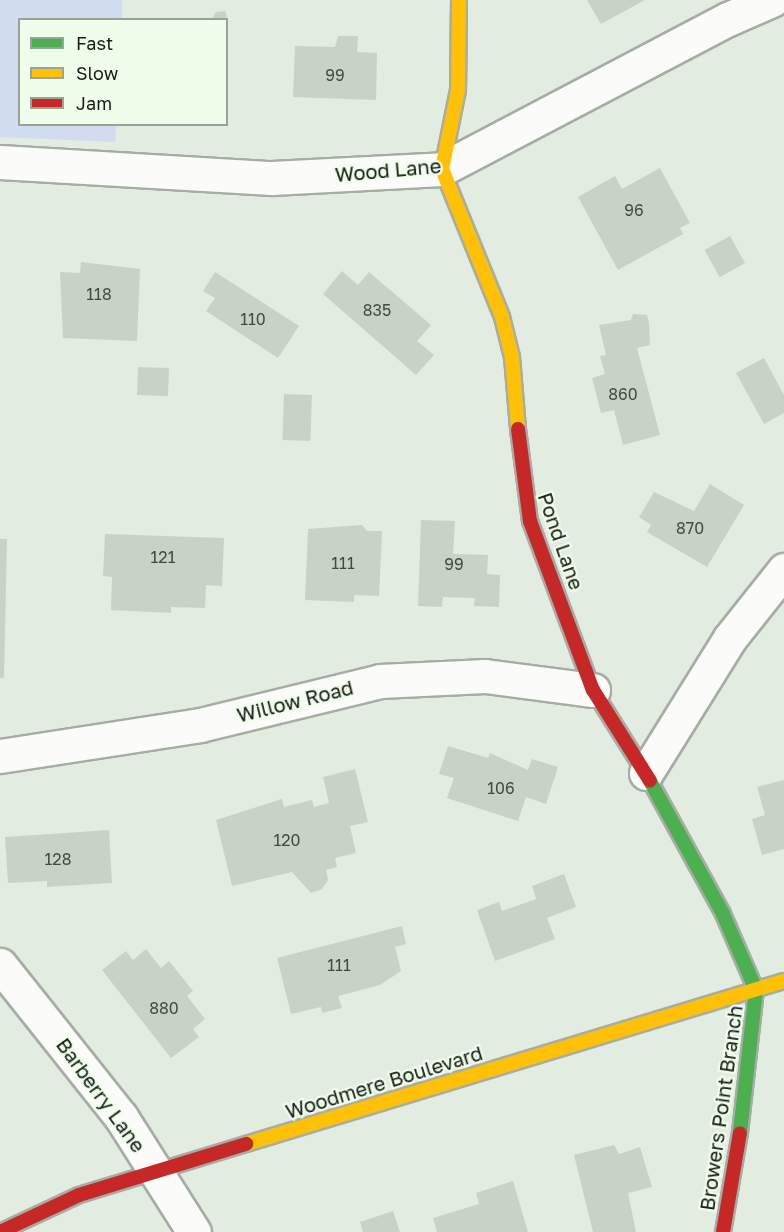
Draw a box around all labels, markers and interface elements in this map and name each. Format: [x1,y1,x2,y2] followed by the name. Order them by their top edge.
[18,18,228,126] legend
[76,32,113,54] text: Fast
[76,62,118,84] text: Slow
[325,65,345,85] house number: 99
[76,92,112,114] text: Jam
[334,153,442,187] street label: Wood Lane
[624,200,644,220] house number: 96
[86,284,112,304] house number: 118
[363,300,391,320] house number: 835
[240,309,266,329] house number: 110
[608,384,638,404] house number: 860
[533,489,589,593] street label: Pond Lane
[676,518,704,538] house number: 870
[151,547,175,567] house number: 121
[331,553,355,573] house number: 111
[444,554,464,574] house number: 99
[234,675,356,727] street label: Willow Road
[487,778,515,798] house number: 106
[274,830,300,850] house number: 120
[45,849,71,869] house number: 128
[327,955,351,975] house number: 111
[149,998,179,1018] house number: 880
[695,1004,747,1212] street label: Browers Point Branch
[51,1033,151,1157] street label: Barberry Lane
[283,1041,485,1123] street label: Woodmere Boulevard

